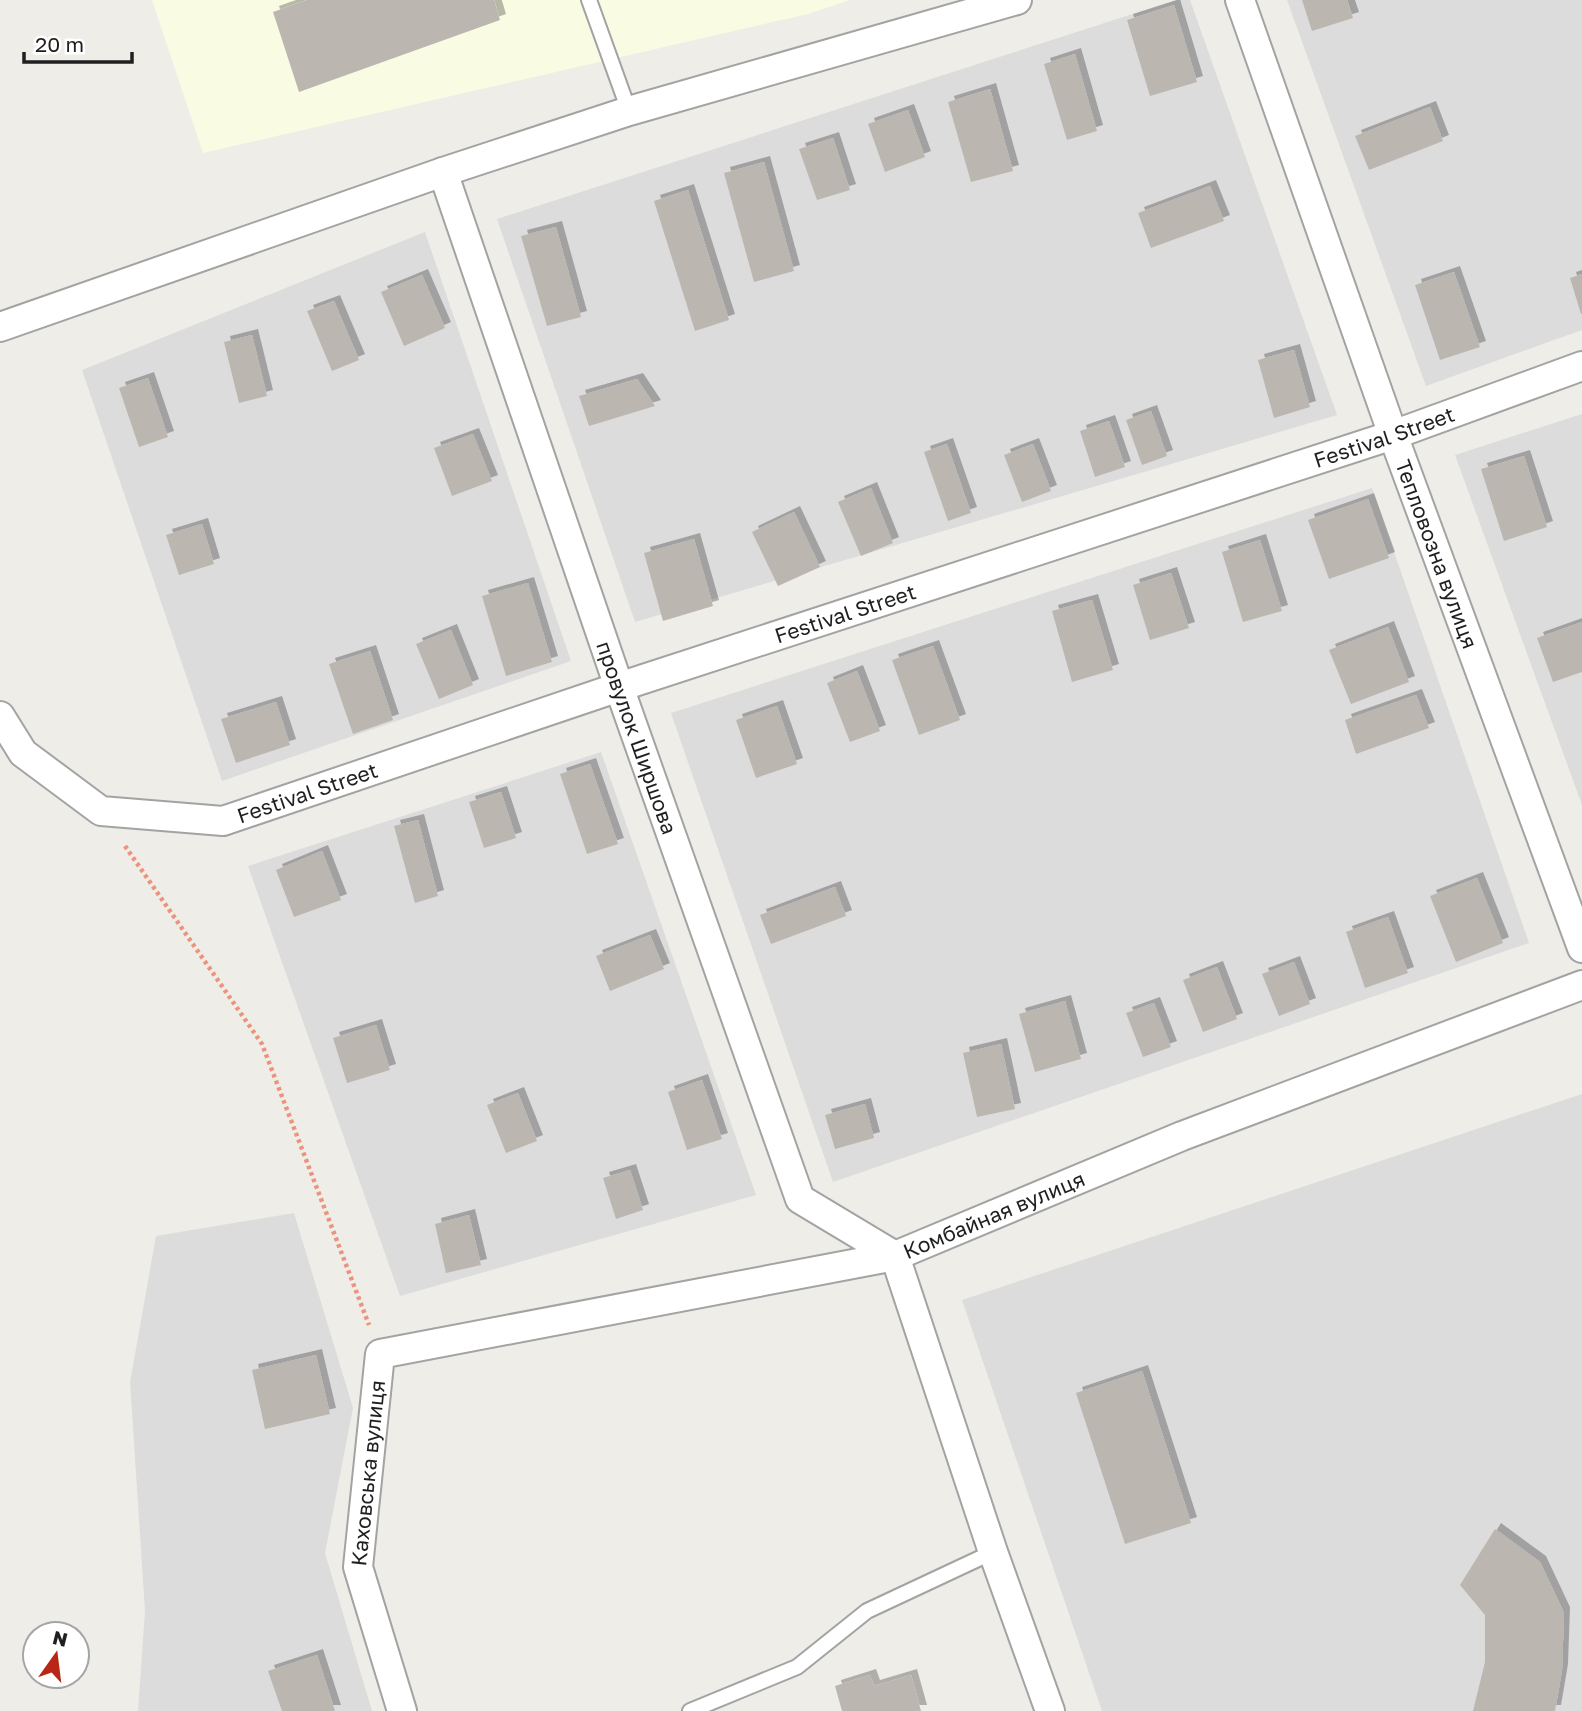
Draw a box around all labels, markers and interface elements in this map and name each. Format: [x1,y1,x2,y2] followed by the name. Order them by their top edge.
[24,21,133,65] scale bar
[35,31,84,57] text: 20 m
[1310,401,1458,473] street label: Festival Street
[1390,456,1484,652] street label: Тепловозна вулиця
[771,578,919,648] street label: Festival Street
[591,638,683,838] street label: провулок Ширшова
[233,757,381,828] street label: Festival Street
[899,1165,1088,1264] street label: Комбайная вулиця
[345,1379,390,1567] street label: Каховська вулиця
[21,1620,91,1690] north arrow
[50,1625,70,1651] text: N

